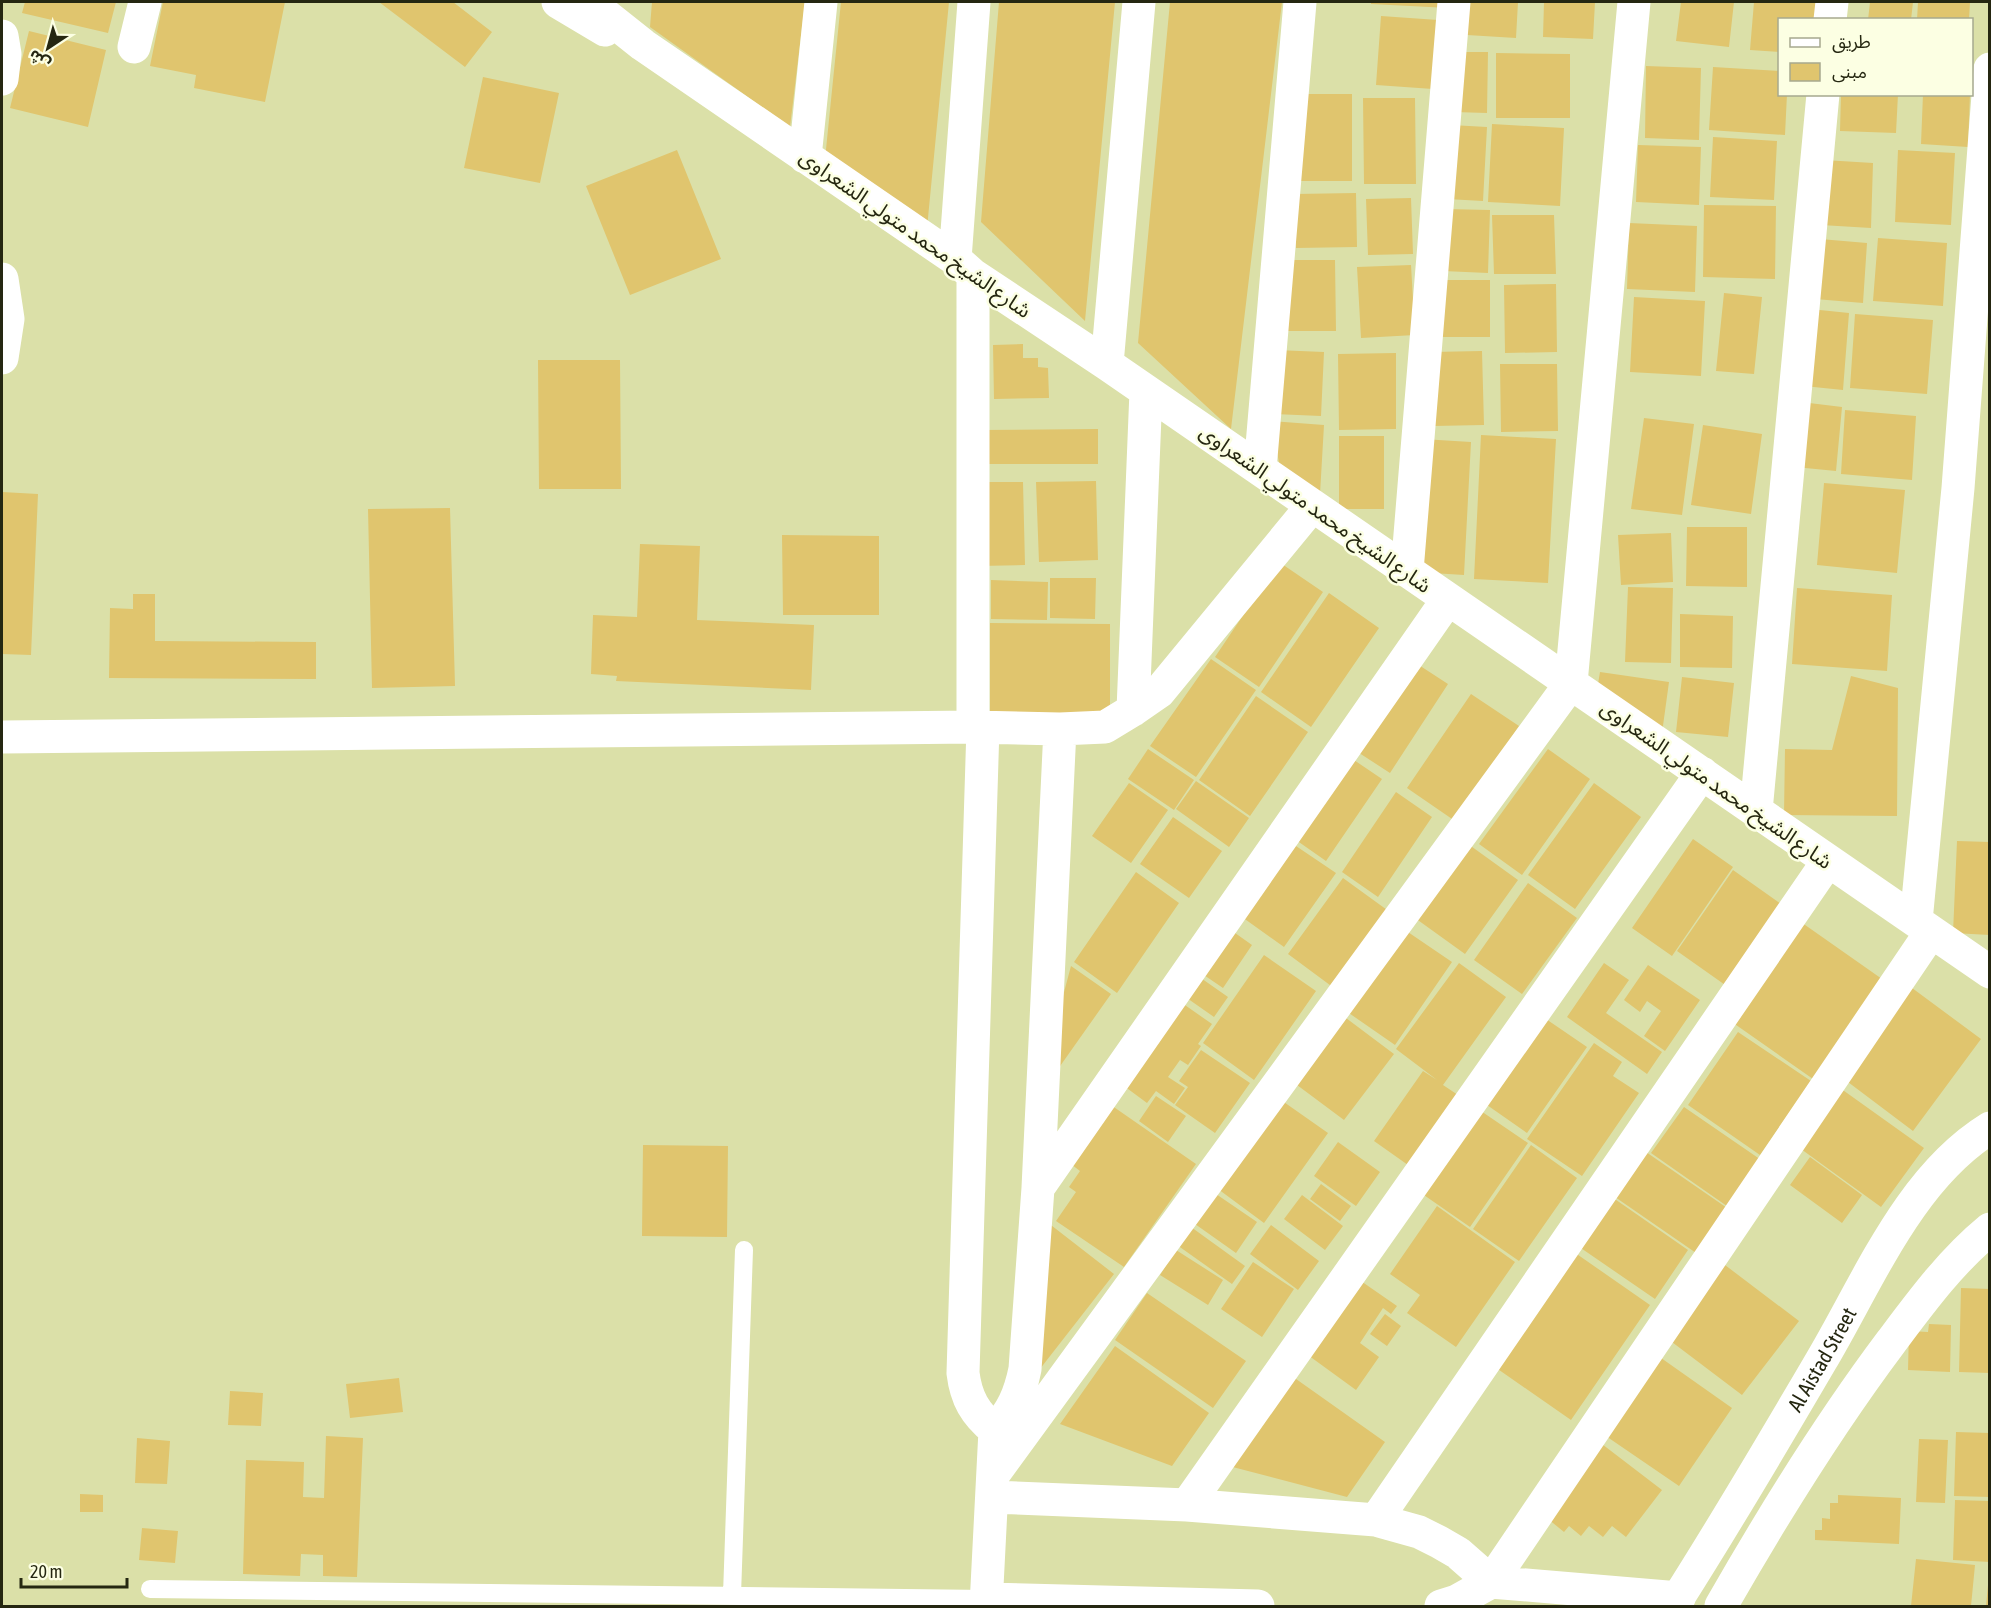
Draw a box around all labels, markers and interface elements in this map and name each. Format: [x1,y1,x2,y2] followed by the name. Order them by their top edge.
[18,18,78,78] north arrow
[1778,18,1973,96] legend
[1832,31,1871,53] text: طريق
[25,46,54,74] text: ش
[1832,61,1867,83] text: مبنى
[793,144,1036,326] street label: شارع الشيخ محمد متولي الشعراوى
[1193,419,1436,601] street label: شارع الشيخ محمد متولي الشعراوى
[1594,695,1837,877] street label: شارع الشيخ محمد متولي الشعراوى
[1782,1303,1861,1416] street label: Al Aistad Street
[21,1551,128,1589] scale bar
[30,1561,62,1582] text: 20 m

